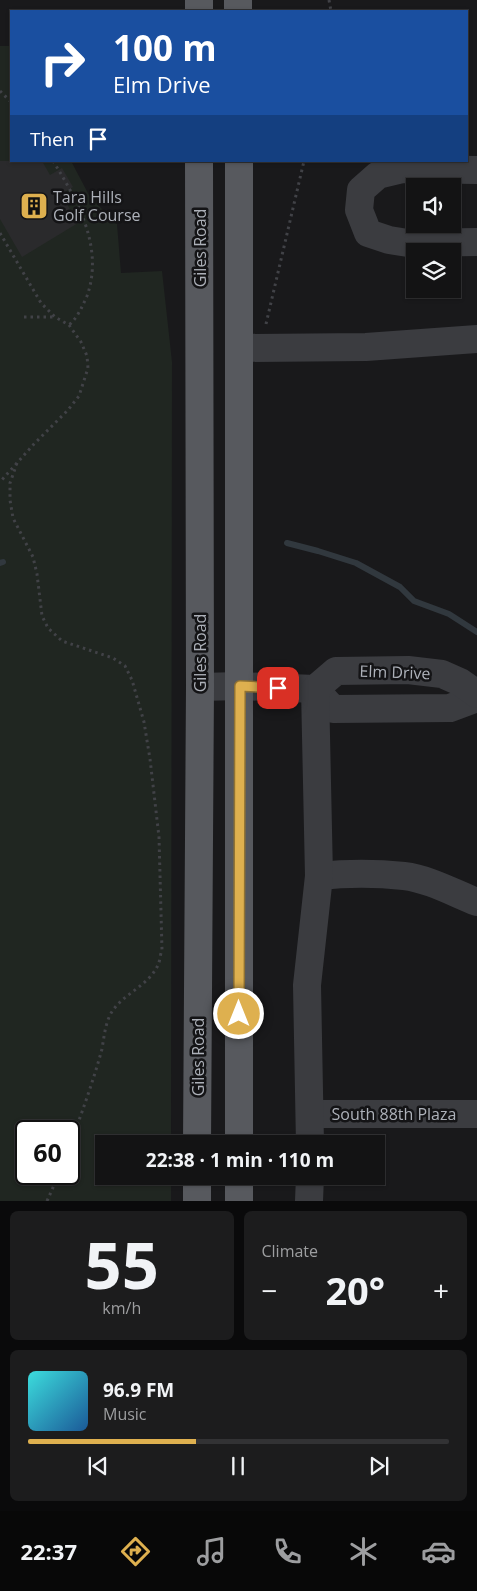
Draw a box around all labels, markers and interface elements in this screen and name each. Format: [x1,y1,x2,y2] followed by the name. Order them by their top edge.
[113,24,217,71] text: 100 m
[30,30,95,95] icon: right
[113,69,211,99] text: Elm Drive
[84,125,112,153] icon: arrive
[30,126,74,152] text: Then
[406,178,461,298] map controls
[406,178,461,233] button: sound
[53,186,141,226] place label: Tara Hills Golf Course
[19,191,49,221] building icon: Tara Hills Golf Course
[189,209,211,287] street label: Giles Road
[406,243,461,298] button: layers
[189,614,211,692] street label: Giles Road
[359,660,431,684] street label: Elm Drive
[257,667,299,709] pin
[264,674,292,702] icon: arrive
[212,987,264,1039] position arrow
[187,1018,209,1096] street label: Giles Road
[332,1103,456,1125] street label: South 88th Plaza
[15,1120,80,1185] speed limit sign: 60
[146,1147,334,1173] text: 22:38 · 1 min · 110 m
[85,1220,159,1308] text: 55
[262,1240,318,1262] text: Climate
[325,1264,385,1316] text: 20°
[262,1271,278,1309] text: −
[433,1271,449,1309] text: +
[102,1297,141,1319] text: km/h
[103,1377,174,1403] text: 96.9 FM
[103,1403,147,1425] text: Music
[84,1452,112,1480] icon: previous
[224,1452,252,1480] icon: pause
[365,1452,393,1480] icon: next
[118,1534,153,1569] icon: directions
[194,1534,229,1569] icon: music
[270,1534,305,1569] icon: phone
[346,1534,381,1569] icon: climate
[421,1534,456,1569] icon: car
[20,1536,77,1566] text: 22:37

